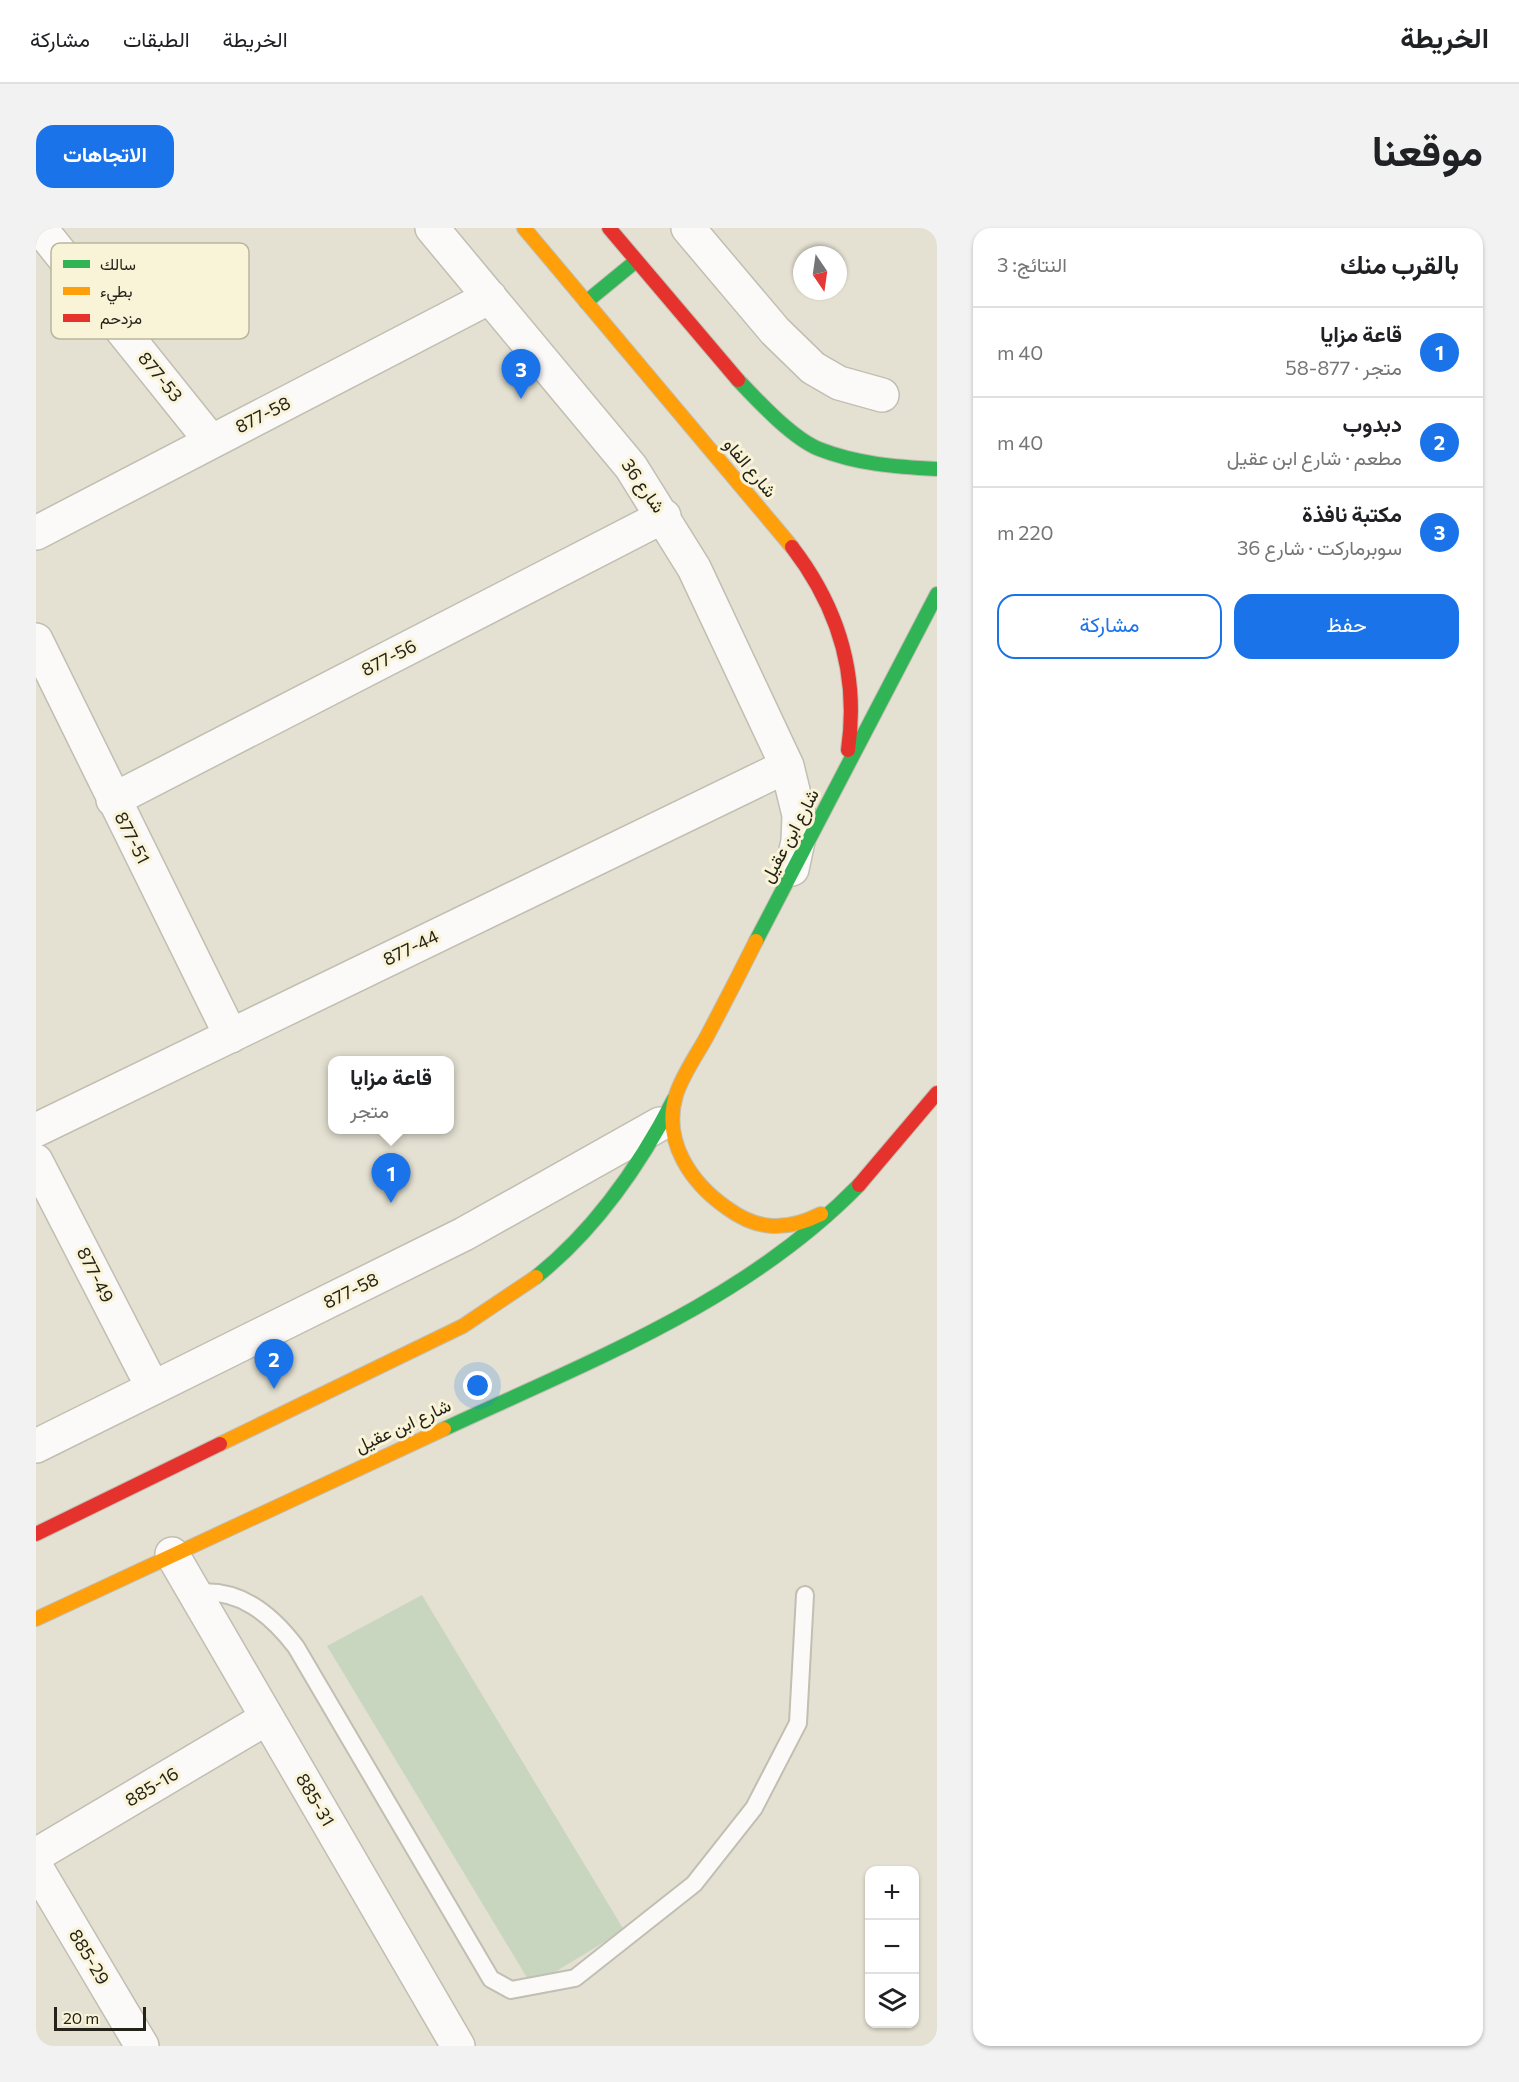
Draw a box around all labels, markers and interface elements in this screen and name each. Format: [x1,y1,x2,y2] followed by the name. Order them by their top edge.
[1400,20,1489,54] text: الخريطة
[30,26,90,51] text: مشاركة
[123,26,190,51] text: الطبقات
[223,26,288,51] text: الخريطة
[1372,123,1483,175] text: موقعنا
[36,125,174,188] button: الاتجاهات
[51,243,249,339] legend
[793,246,847,300] north arrow
[1340,248,1459,279] text: بالقرب منك
[997,252,1067,276] text: النتائج: 3
[100,254,136,273] text: سالك
[100,281,132,305] text: بطيء
[100,308,142,329] text: مزدحم
[1320,320,1402,347] text: قاعة مزايا
[997,340,1043,364] text: 40 m
[1435,340,1444,364] text: 1
[134,347,188,406] street label: 877-53
[502,350,540,399] pin: 3
[1285,355,1402,379] text: متجر · 877-58
[231,391,294,437] street label: 877-58
[1343,410,1402,437] text: دبدوب
[997,430,1043,454] text: 40 m
[1434,430,1445,454] text: 2
[718,433,782,503] street label: شارع الفاو
[1227,445,1402,469] text: مطعم · شارع ابن عقيل
[616,454,670,518] street label: شارع 36
[1302,500,1402,527] text: مكتبة نافذة
[997,520,1053,544] text: 220 m
[1434,520,1445,544] text: 3
[1237,535,1402,559] text: سوبرماركت · شارع 36
[997,594,1222,659] button: مشاركة
[1234,594,1459,659] button: حفظ
[357,634,420,680] street label: 877-56
[755,785,825,887] street label: شارع ابن عقيل
[110,808,155,867] street label: 877-51
[379,924,442,970] street label: 877-44
[328,1056,454,1134] popup
[350,1063,432,1090] text: قاعة مزايا
[350,1098,389,1122] text: متجر
[372,1154,410,1203] pin: 1
[73,1243,119,1306] street label: 877-49
[319,1267,382,1313] street label: 877-58
[254,1340,294,1389] pin: 2
[463,1371,492,1400] your location
[351,1393,455,1459] street label: شارع ابن عقيل
[121,1762,182,1811] street label: 885-16
[292,1769,340,1830] street label: 885-31
[865,1866,919,2028] map controls
[865,1866,919,1920] button: +
[865,1920,919,1974] button: −
[65,1925,115,1988] street label: 885-29
[865,1974,919,2028] button: layers
[54,2004,146,2032] scale bar
[63,2008,99,2027] text: 20 m

